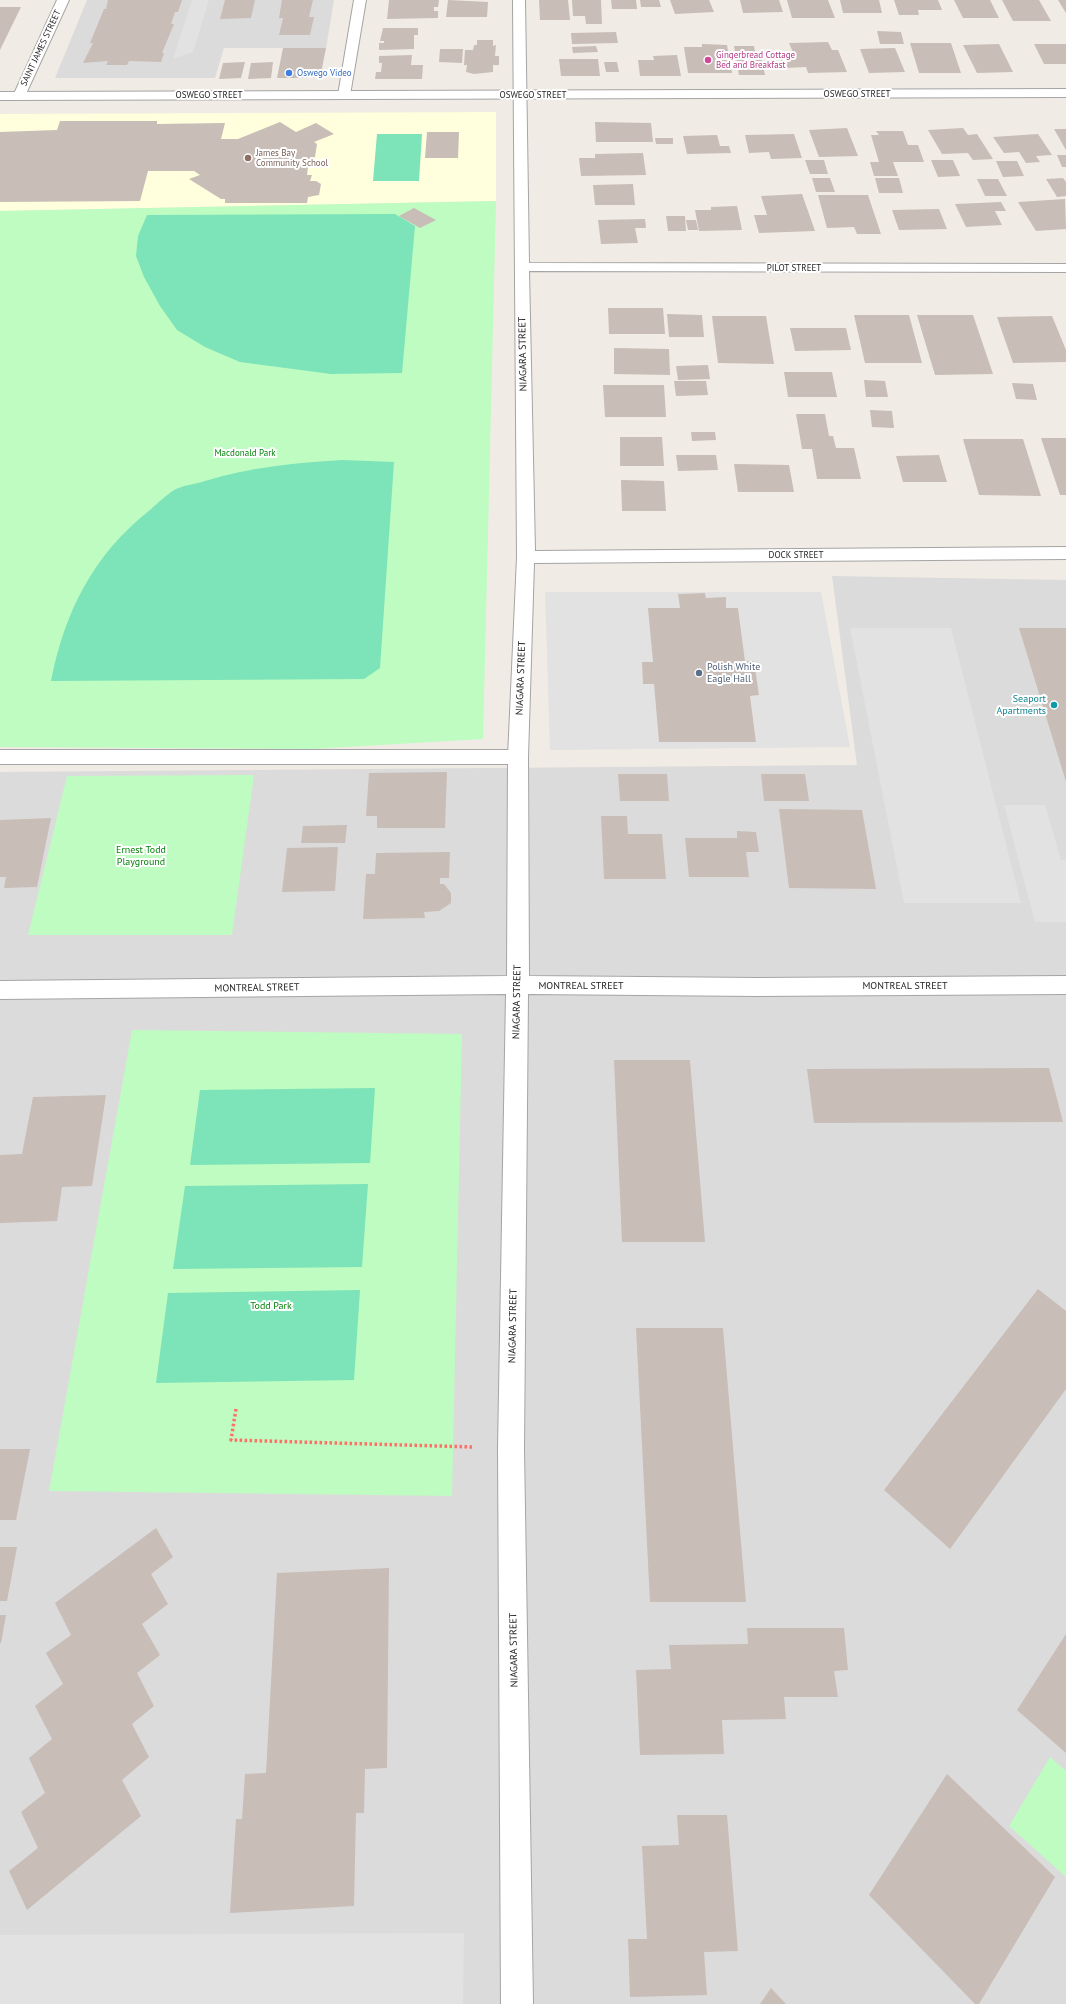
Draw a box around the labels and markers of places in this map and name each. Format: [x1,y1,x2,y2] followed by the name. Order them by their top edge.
[716,50,795,71] place label: Gingerbread Cottage Bed and Breakfast
[703,55,713,65] marker: Gingerbread Cottage Bed and Breakfast
[284,68,294,78] marker: Oswego Video
[297,68,352,78] place label: Oswego Video
[256,148,328,169] place label: James Bay Community School
[243,153,253,163] marker: James Bay Community School
[707,661,760,684] place label: Polish White Eagle Hall
[694,668,704,678] marker: Polish White Eagle Hall
[996,693,1046,716] place label: Seaport Apartments
[1049,700,1059,710] marker: Seaport Apartments

